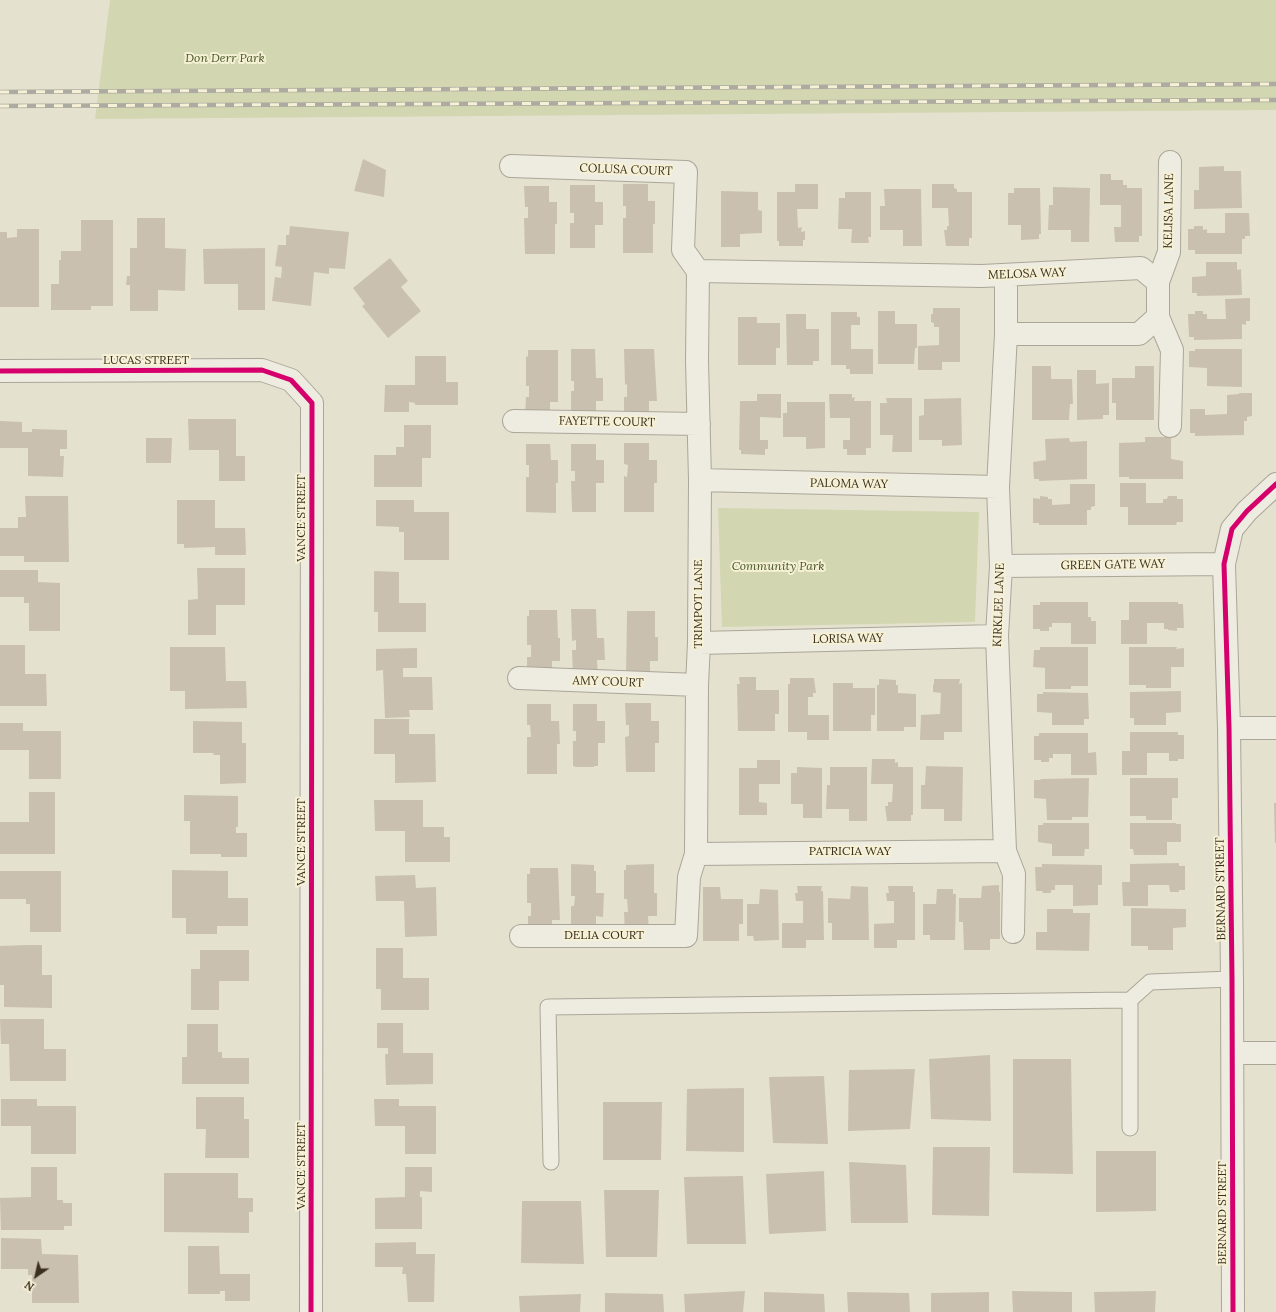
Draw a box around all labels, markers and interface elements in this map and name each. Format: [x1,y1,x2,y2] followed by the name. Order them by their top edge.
[185,52,265,66] park label: Don Derr Park
[579,161,673,179] street label: COLUSA COURT
[1161,173,1177,249] street label: KELISA LANE
[988,265,1066,283] street label: MELOSA WAY
[103,354,189,368] street label: LUCAS STREET
[559,414,655,430] street label: FAYETTE COURT
[295,474,309,562] street label: VANCE STREET
[810,476,888,492] street label: PALOMA WAY
[1061,557,1165,573] street label: GREEN GATE WAY
[692,559,706,649] street label: TRIMPOT LANE
[732,560,824,574] park label: Community Park
[990,563,1008,647] street label: KIRKLEE LANE
[812,631,884,647] street label: LORISA WAY
[572,674,644,690] street label: AMY COURT
[295,798,309,886] street label: VANCE STREET
[1213,837,1229,941] street label: BERNARD STREET
[809,845,891,859] street label: PATRICIA WAY
[564,929,644,943] street label: DELIA COURT
[295,1122,309,1210] street label: VANCE STREET
[1216,1161,1230,1265] street label: BERNARD STREET
[16,1256,56,1296] north arrow
[22,1278,37,1294] text: N

